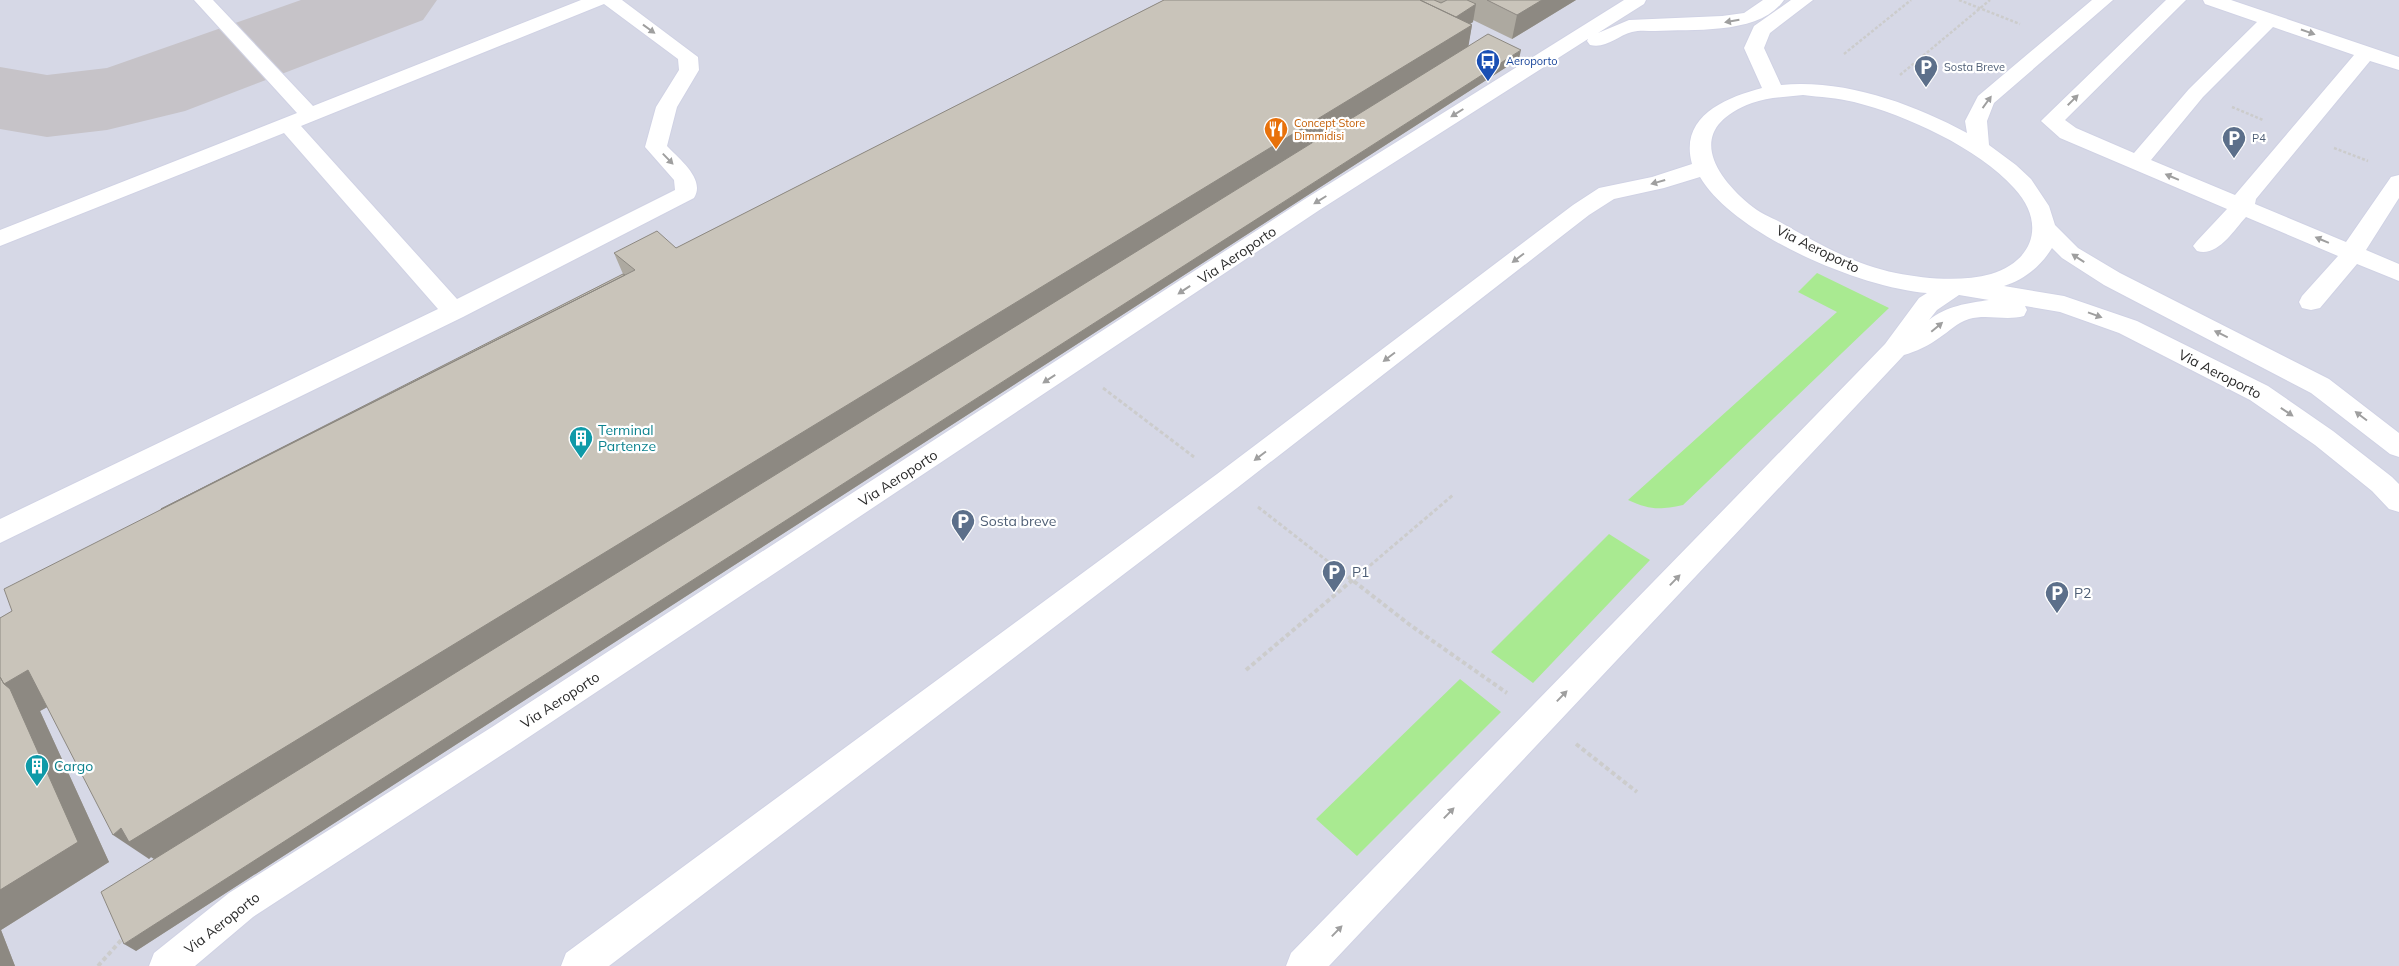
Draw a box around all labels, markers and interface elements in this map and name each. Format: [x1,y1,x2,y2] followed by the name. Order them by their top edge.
[1724,17,1740,25] one-way arrow
[642,24,656,34] one-way arrow
[2301,29,2316,36] one-way arrow
[1475,48,1501,82] bus stop icon: Aeroporto
[1506,54,1557,68] place label: Aeroporto
[1913,54,1939,88] parking icon: Sosta Breve
[1944,60,2005,74] place label: Sosta Breve
[2066,94,2078,106] one-way arrow
[1982,95,1992,109] one-way arrow
[1451,109,1464,118] one-way arrow
[1263,116,1289,150] restaurant icon: Concept Store Dimmidisi
[1294,116,1365,143] place label: Concept Store Dimmidisi
[2221,125,2247,159] parking icon: P4
[2252,131,2266,145] place label: P4
[661,152,673,164] one-way arrow
[2165,172,2180,180] one-way arrow
[1650,178,1665,186] one-way arrow
[1313,195,1326,205] one-way arrow
[1773,221,1863,277] street label: Via Aeroporto
[1194,222,1280,288] street label: Via Aeroporto
[2315,236,2329,244] one-way arrow
[1512,253,1525,264] one-way arrow
[2071,253,2085,262] one-way arrow
[1178,285,1191,294] one-way arrow
[2088,312,2103,320] one-way arrow
[1930,321,1943,332] one-way arrow
[2214,330,2228,338] one-way arrow
[2176,345,2264,403] street label: Via Aeroporto
[1382,352,1396,362] one-way arrow
[1042,375,1056,384] one-way arrow
[2280,407,2294,417] one-way arrow
[2354,411,2368,421] one-way arrow
[598,421,656,455] place label: Terminal Partenze
[568,425,594,459] building icon: Terminal Partenze
[855,446,941,510] street label: Via Aeroporto
[1253,451,1267,461] one-way arrow
[950,508,976,542] parking icon: Sosta breve
[980,512,1056,530] place label: Sosta breve
[1321,559,1347,593] parking icon: P1
[1352,563,1370,581] place label: P1
[1669,574,1681,586] one-way arrow
[2044,580,2070,614] parking icon: P2
[2074,584,2092,602] place label: P2
[517,668,603,732] street label: Via Aeroporto
[1556,690,1568,702] one-way arrow
[24,753,50,787] building icon: Cargo
[54,757,93,775] place label: Cargo
[1443,807,1455,819] one-way arrow
[181,888,263,958] street label: Via Aeroporto
[1331,925,1343,937] one-way arrow

